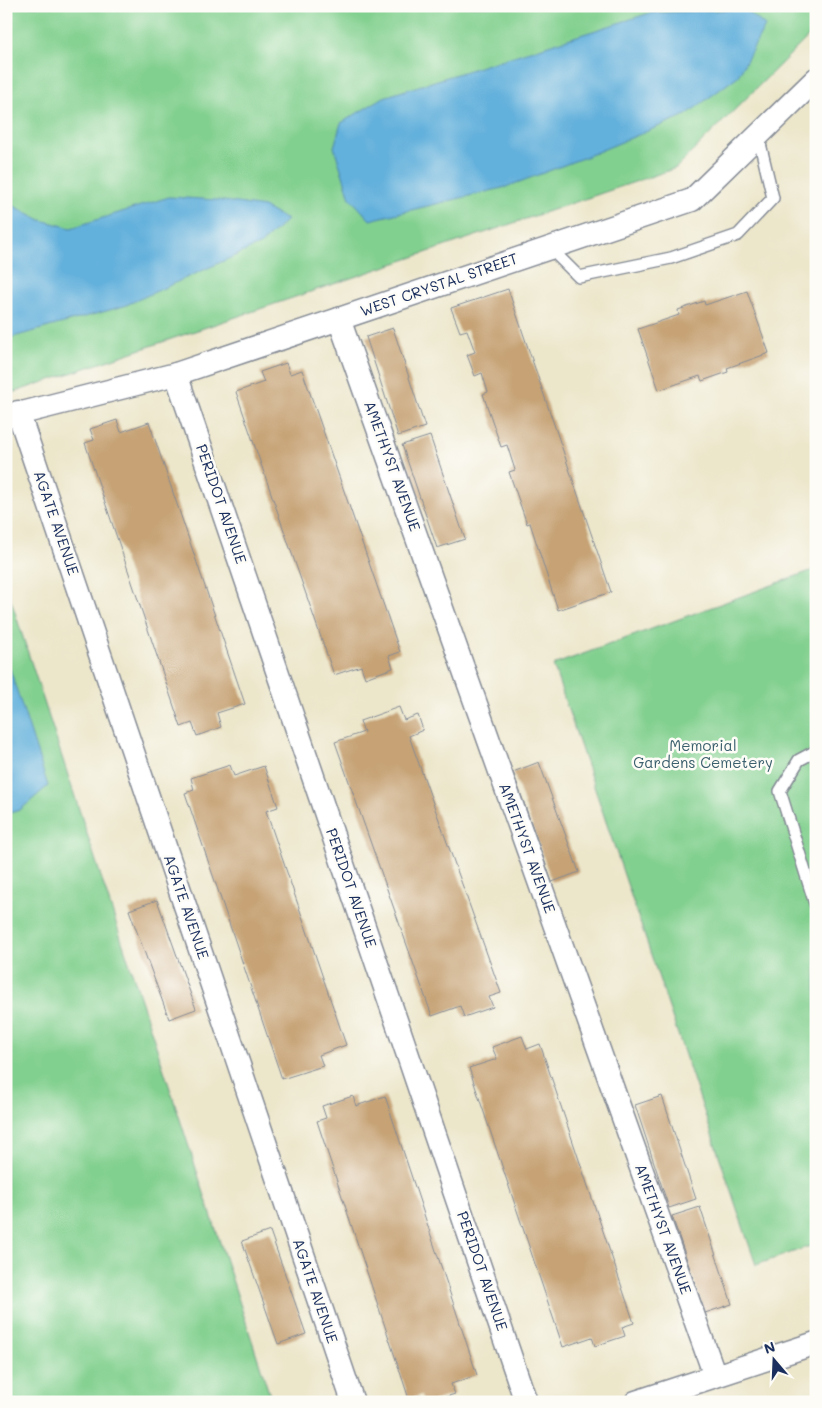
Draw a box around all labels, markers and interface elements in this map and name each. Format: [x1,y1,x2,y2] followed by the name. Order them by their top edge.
[357,248,520,320] street label: WEST CRYSTAL STREET
[360,398,426,534] street label: AMETHYST AVENUE
[192,441,252,567] street label: PERIDOT AVENUE
[30,468,84,578] street label: AGATE AVENUE
[633,735,773,772] park label: Memorial Gardens Cemetery
[495,780,561,916] street label: AMETHYST AVENUE
[322,825,382,951] street label: PERIDOT AVENUE
[160,852,214,962] street label: AGATE AVENUE
[631,1161,697,1297] street label: AMETHYST AVENUE
[453,1208,513,1334] street label: PERIDOT AVENUE
[289,1236,343,1346] street label: AGATE AVENUE
[750,1336,800,1386] north arrow
[761,1337,778,1358] text: N

